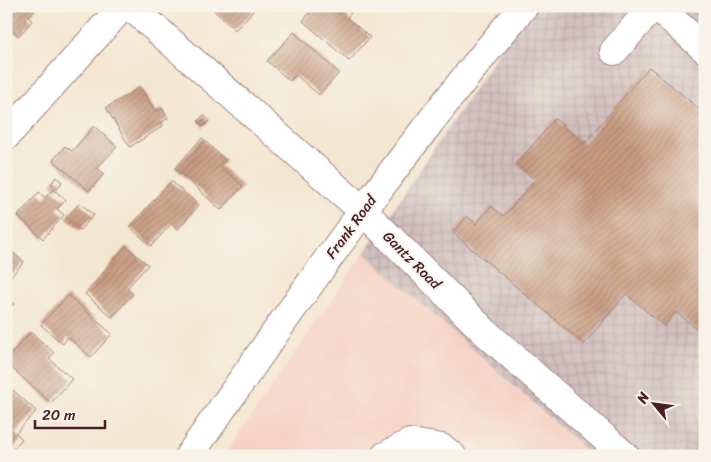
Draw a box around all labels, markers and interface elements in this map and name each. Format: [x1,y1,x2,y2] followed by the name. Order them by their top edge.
[319,189,384,265] street label: Frank Road
[376,224,448,296] street label: Gantz Road
[628,380,678,430] north arrow
[629,387,656,409] text: N
[35,397,105,429] scale bar
[42,402,76,428] text: 20 m

